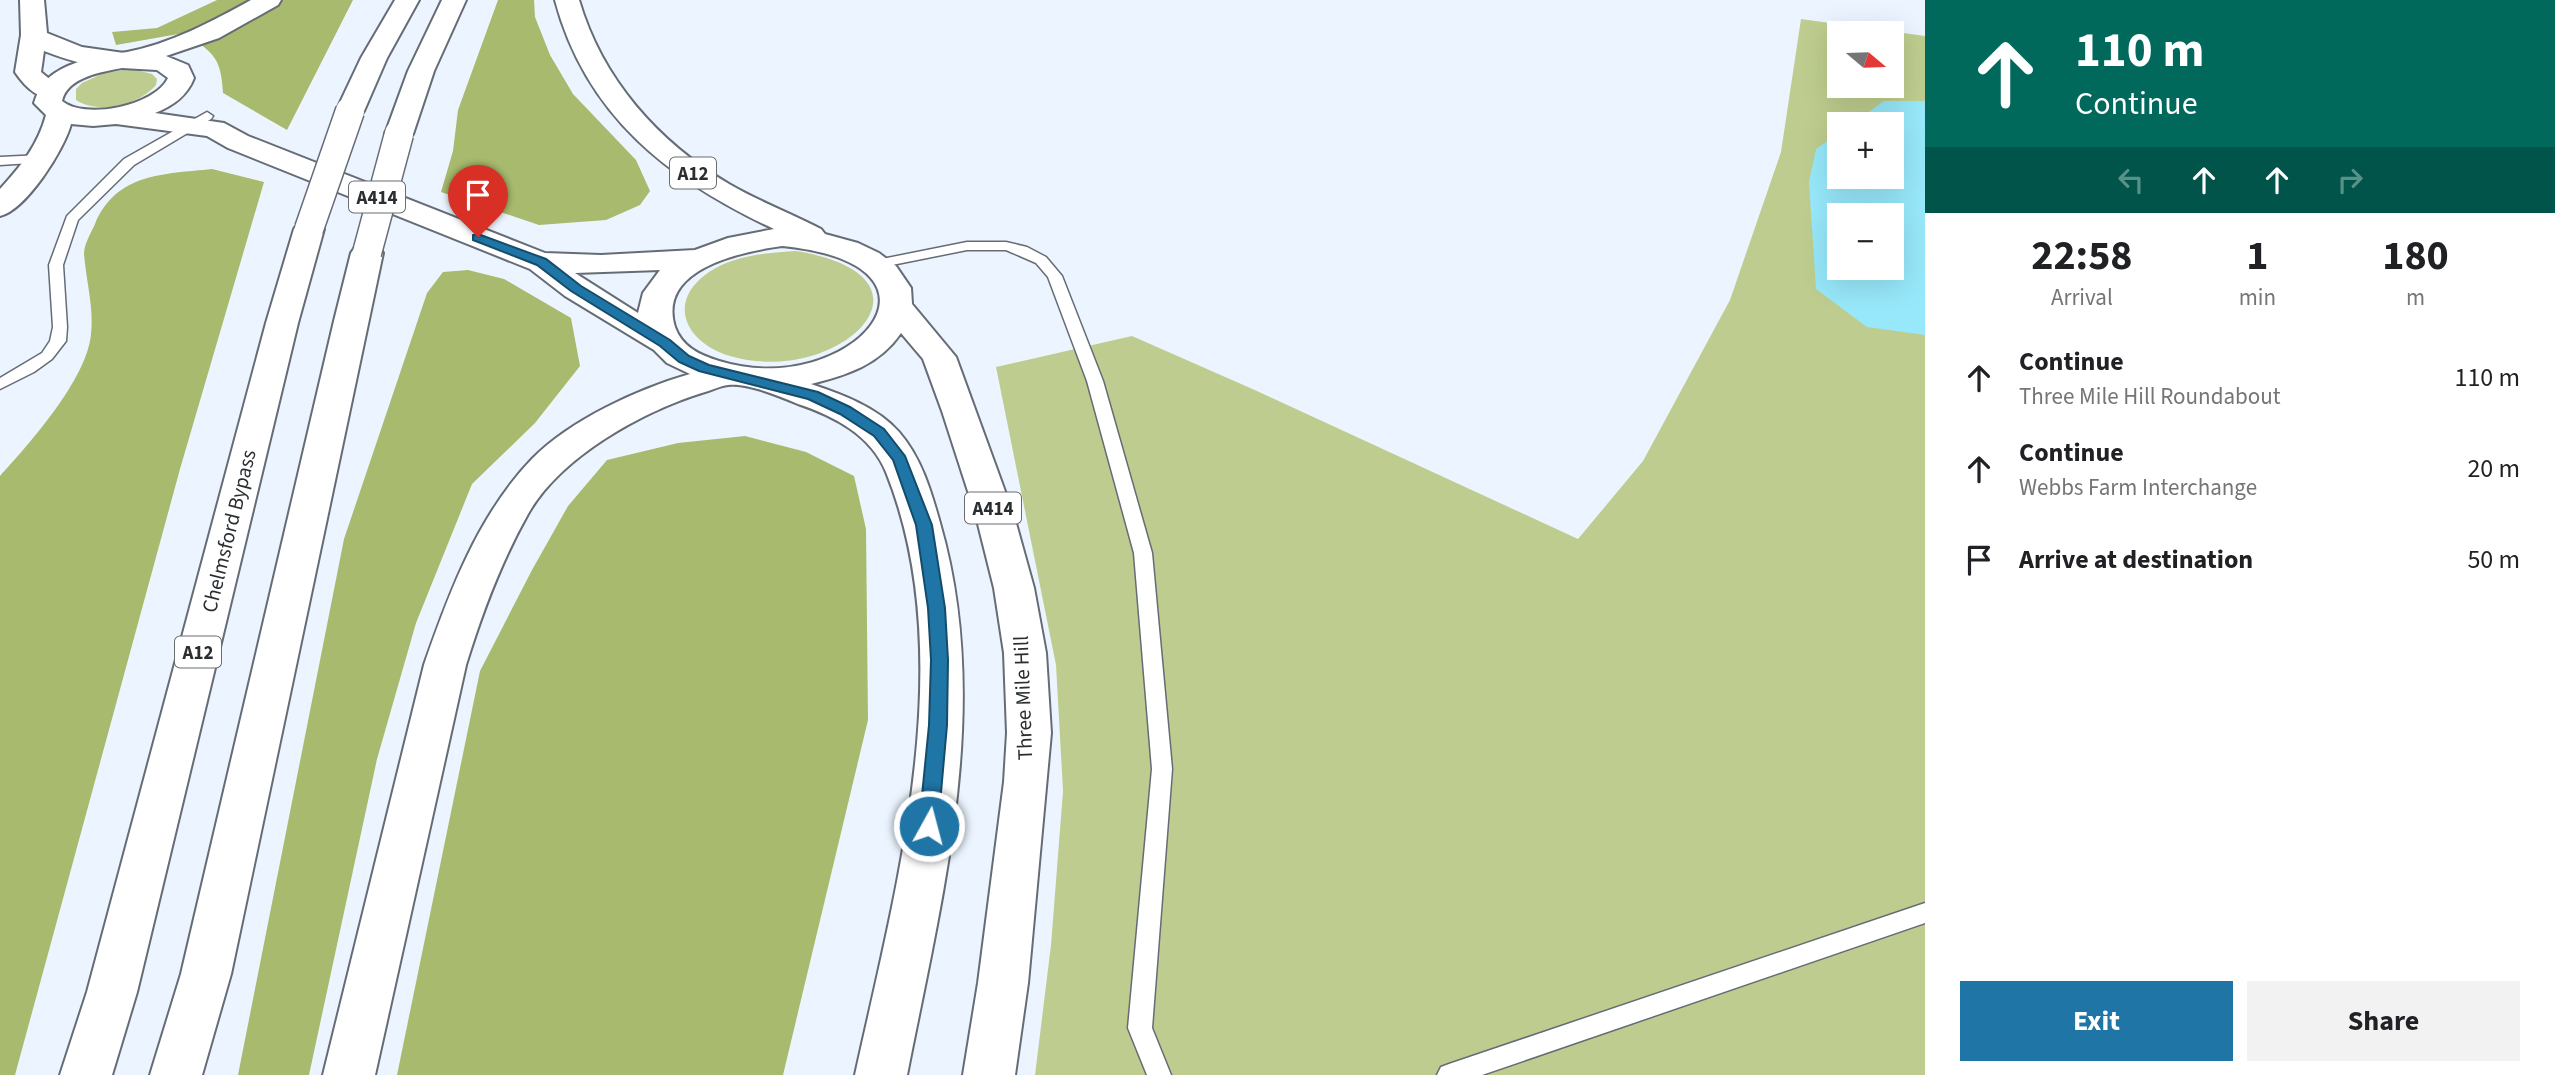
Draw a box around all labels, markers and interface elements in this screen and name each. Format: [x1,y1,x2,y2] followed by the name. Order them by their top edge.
[2075,16,2204,86] text: 110 m
[1827,21,1904,98] north arrow
[1827,21,1904,280] map controls
[1960,28,2051,119] icon: ahead
[2075,81,2198,127] text: Continue
[1827,112,1904,189] button: +
[670,158,716,188] road number: A12
[2112,161,2150,199] icon: left
[2185,161,2223,199] icon: ahead
[2258,161,2296,199] icon: ahead
[2331,161,2369,199] icon: right
[448,165,508,237] pin
[459,176,497,214] icon: arrive
[349,182,405,212] road number: A414
[1827,203,1904,280] button: −
[2031,226,2133,286] text: 22:58
[2246,226,2268,286] text: 1
[2382,226,2449,286] text: 180
[2051,281,2113,314] text: Arrival
[2239,281,2276,314] text: min
[2406,281,2425,314] text: m
[2019,343,2124,380] text: Continue
[1960,359,1998,397] icon: ahead
[2454,359,2520,396] text: 110 m
[2019,380,2281,413] text: Three Mile Hill Roundabout
[2019,434,2124,471] text: Continue
[194,446,264,616] street label: Chelmsford Bypass
[1960,450,1998,488] icon: ahead
[2467,450,2520,487] text: 20 m
[2019,471,2257,504] text: Webbs Farm Interchange
[965,492,1021,524] road number: A414
[1960,541,1998,579] icon: arrive
[2019,541,2253,578] text: Arrive at destination
[2467,541,2520,578] text: 50 m
[1006,635,1040,761] street label: Three Mile Hill
[175,636,221,667] road number: A12
[892,789,966,863] position arrow
[1960,981,2233,1061] button: Exit
[2247,981,2520,1061] button: Share

